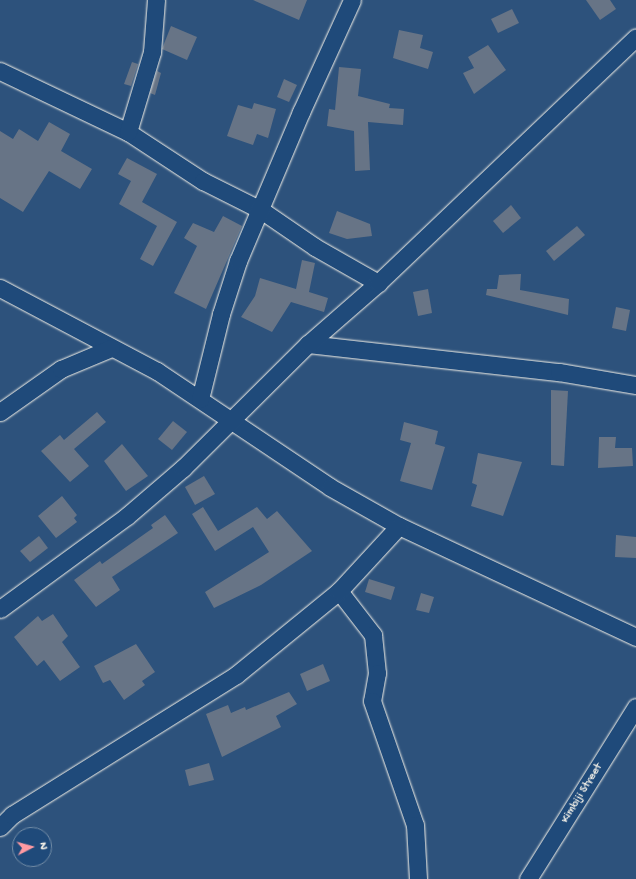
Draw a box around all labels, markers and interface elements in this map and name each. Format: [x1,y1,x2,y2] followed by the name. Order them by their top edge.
[559,762,607,826] street label: Kimbiji Street
[12,827,52,867] north arrow
[37,842,49,850] text: N

